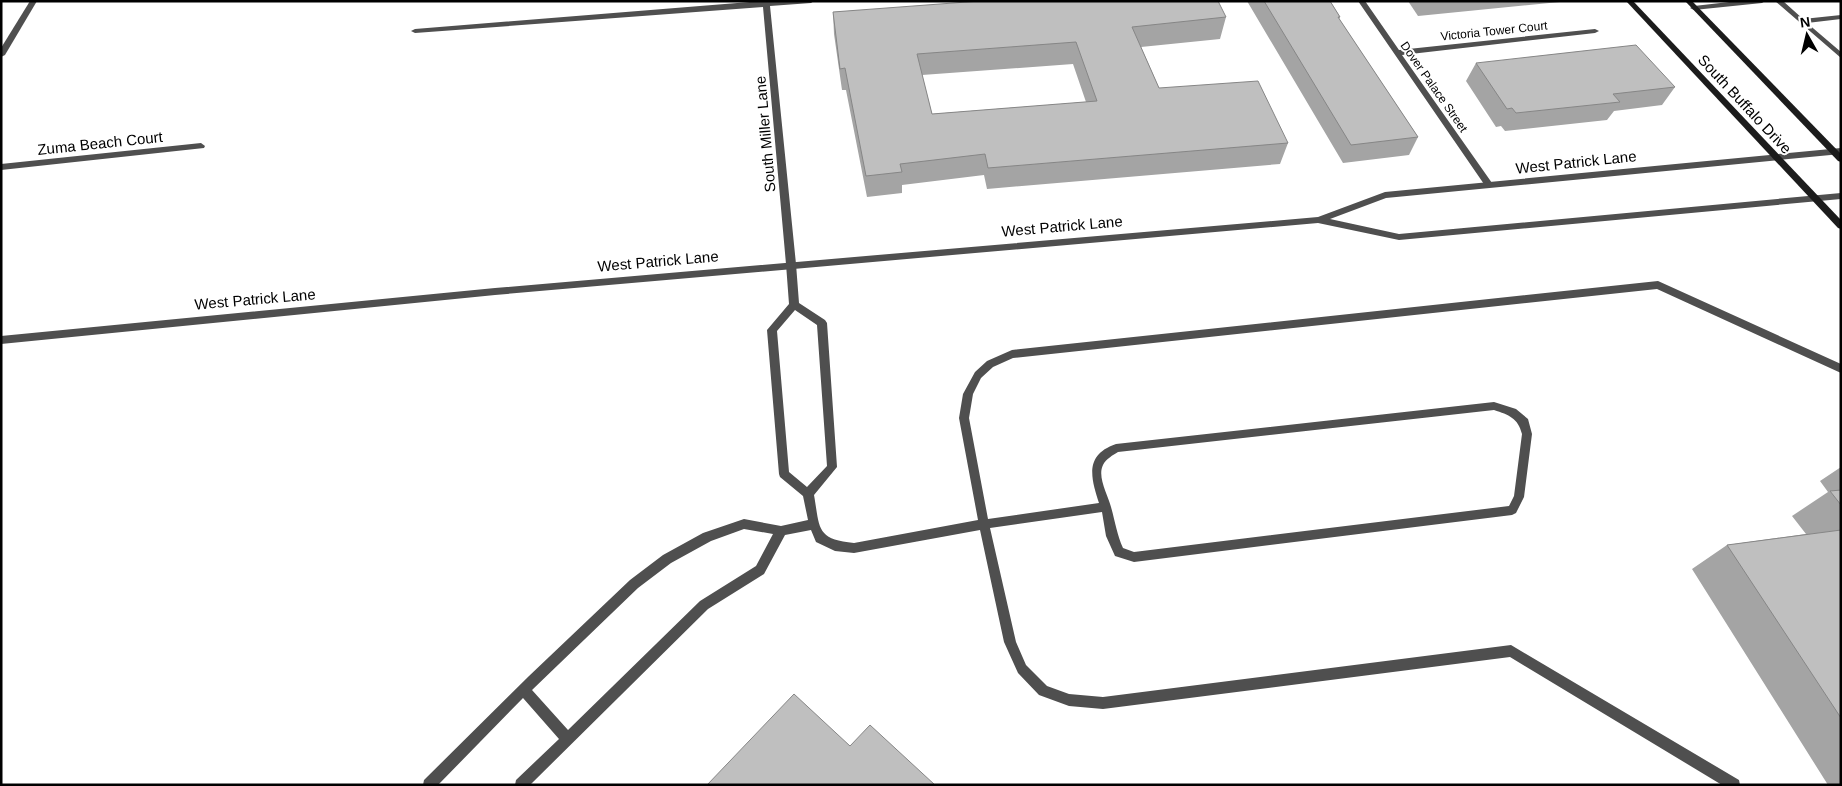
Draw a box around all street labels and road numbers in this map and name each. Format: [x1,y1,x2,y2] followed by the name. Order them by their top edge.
[1440,18,1549,44] street label: Victoria Tower Court
[1397,39,1471,136] street label: Dover Palace Street
[1695,51,1795,157] street label: South Buffalo Drive
[751,75,779,193] street label: South Miller Lane
[37,128,164,158] street label: Zuma Beach Court
[1515,147,1637,177] street label: West Patrick Lane
[1001,212,1123,240] street label: West Patrick Lane
[597,247,719,275] street label: West Patrick Lane
[194,285,316,313] street label: West Patrick Lane

